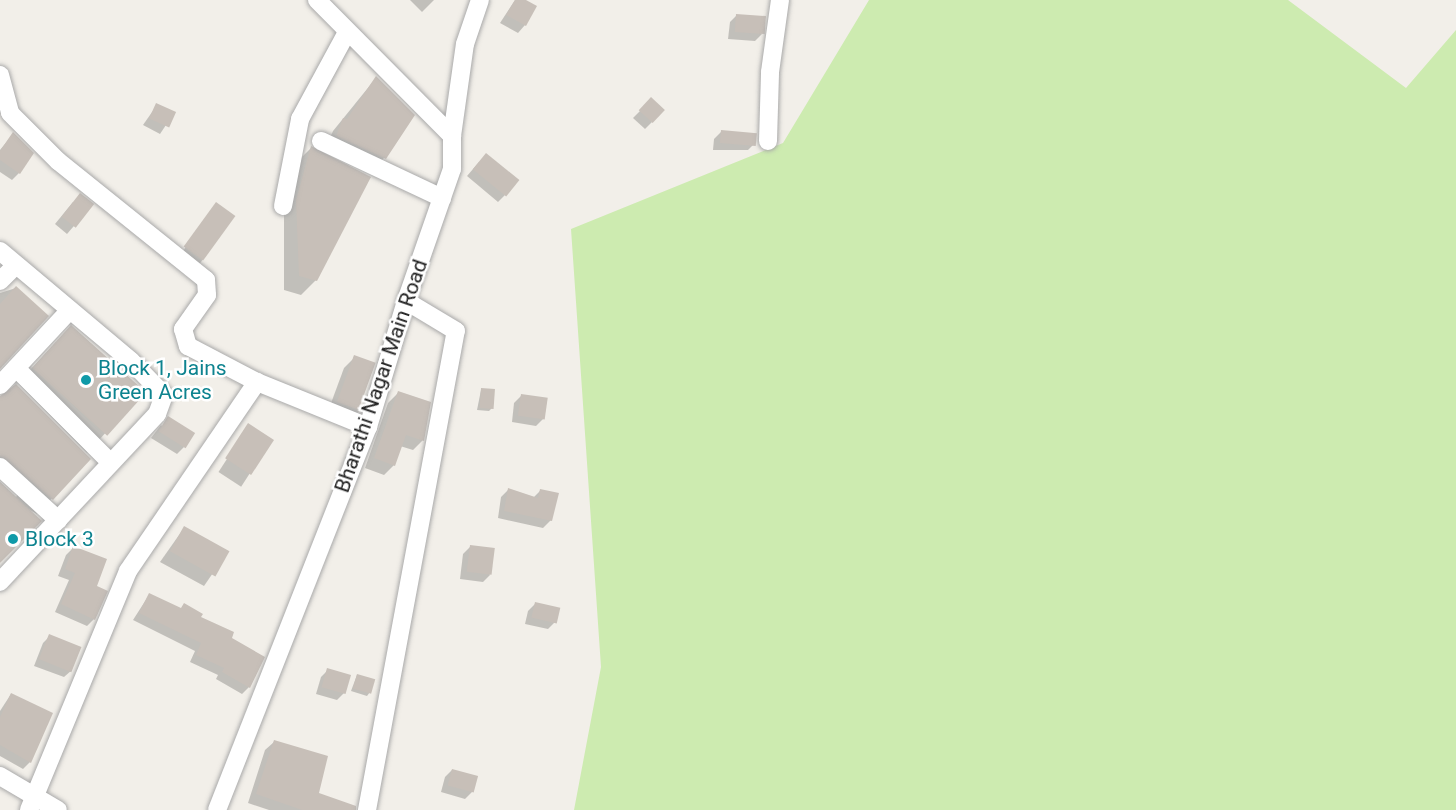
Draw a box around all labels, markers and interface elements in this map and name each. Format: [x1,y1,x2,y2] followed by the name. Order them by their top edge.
[329,256,433,496] street label: Bharathi Nagar Main Road
[98,355,227,405] place label: Block 1, Jains Green Acres
[79,373,93,387] marker: Block 1, Jains Green Acres
[25,526,94,552] place label: Block 3
[6,532,20,546] marker: Block 3

